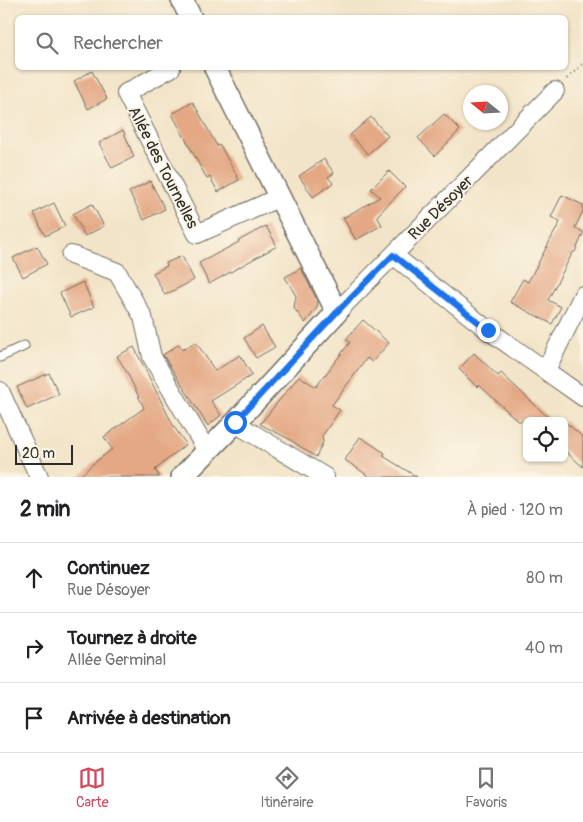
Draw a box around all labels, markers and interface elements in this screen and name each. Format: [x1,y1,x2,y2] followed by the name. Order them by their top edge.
[15,15,568,70] search box
[33,29,61,57] icon: search
[73,31,163,55] text: Rechercher
[463,85,508,130] north arrow
[124,103,203,232] street label: Allée des Tournelles
[404,171,477,244] street label: Rue Désoyer
[477,319,500,342] route end
[224,411,247,434] route start
[523,417,568,462] map controls
[523,417,568,462] button: locate
[15,442,72,465] scale bar
[22,445,55,462] text: 20 m
[20,496,70,523] text: 2 min
[467,500,563,520] text: À pied · 120 m
[67,556,150,580] text: Continuez
[20,564,48,592] icon: ahead
[526,568,563,588] text: 80 m
[67,580,150,600] text: Rue Désoyer
[67,626,197,650] text: Tournez à droite
[20,634,48,662] icon: right
[525,638,563,658] text: 40 m
[67,650,166,670] text: Allée Germinal
[20,704,48,732] icon: arrive
[67,706,231,730] text: Arrivée à destination
[76,764,109,811] tab: Carte
[261,764,313,811] tab: Itinéraire
[465,764,507,811] tab: Favoris

